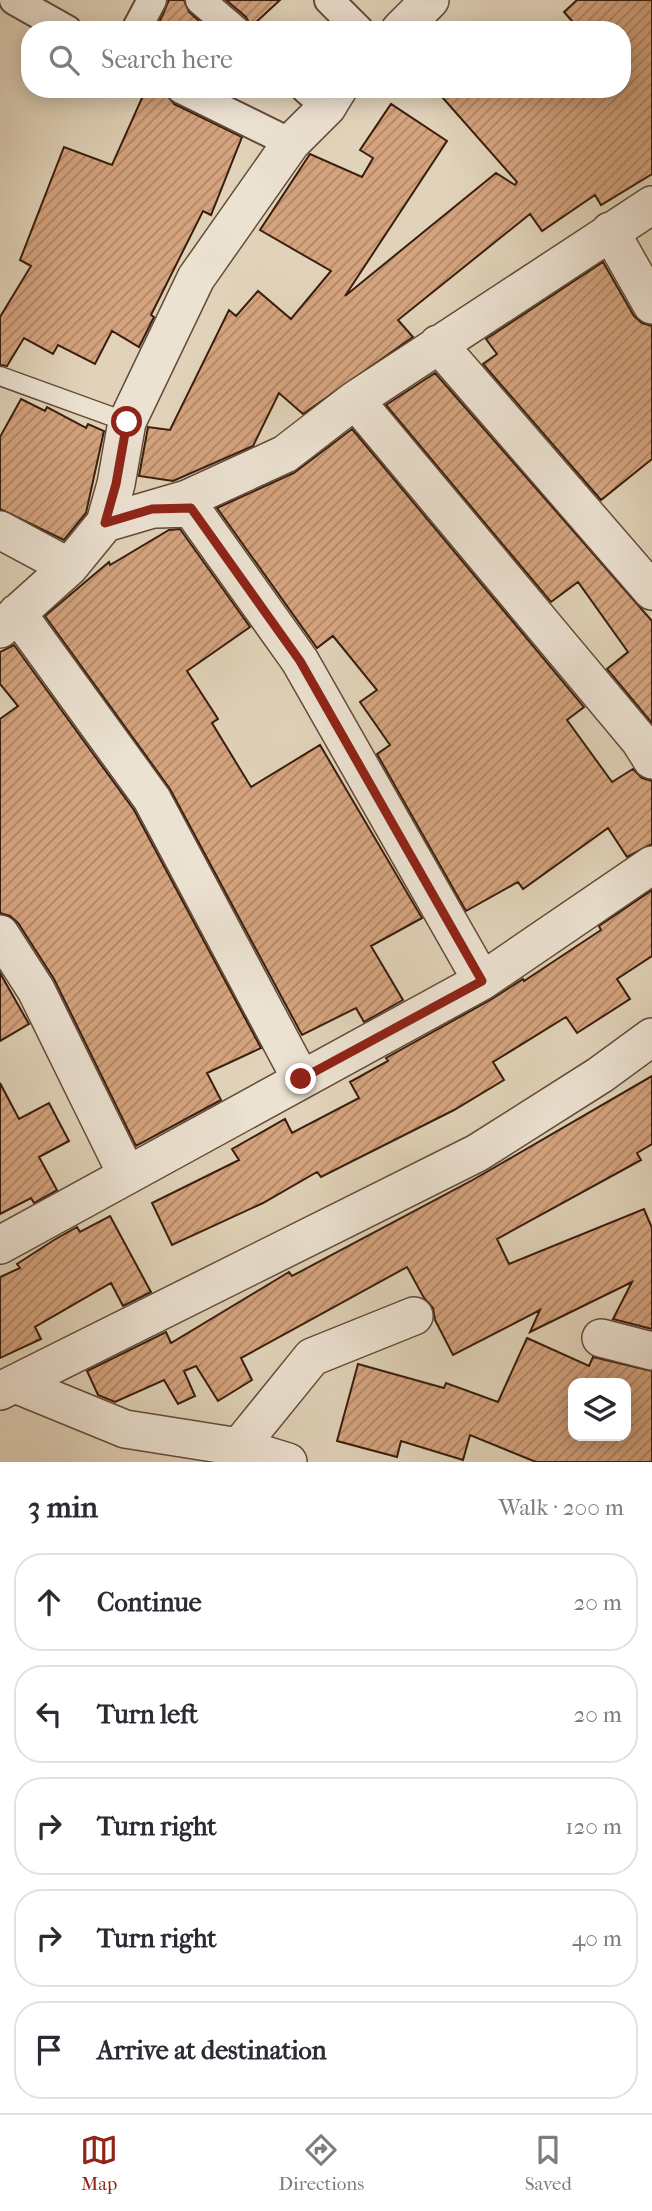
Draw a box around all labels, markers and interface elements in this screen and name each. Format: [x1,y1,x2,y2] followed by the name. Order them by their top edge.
[21,21,631,98] search box
[45,41,83,79] icon: search
[101,44,233,75] text: Search here
[111,406,142,437] route start
[285,1063,316,1094] route end
[568,1378,631,1441] map controls
[568,1378,631,1441] button: layers
[28,1490,98,1525] text: 3 min
[498,1494,624,1521] text: Walk · 200 m
[30,1583,68,1621] icon: ahead
[97,1587,202,1618] text: Continue
[573,1589,622,1616] text: 20 m
[30,1695,68,1733] icon: left
[97,1699,198,1730] text: Turn left
[573,1701,622,1728] text: 20 m
[30,1807,68,1845] icon: right
[97,1811,217,1842] text: Turn right
[565,1813,622,1840] text: 120 m
[30,1919,68,1957] icon: right
[97,1923,217,1954] text: Turn right
[572,1925,622,1952] text: 40 m
[30,2031,68,2069] icon: arrive
[97,2035,327,2066] text: Arrive at destination
[80,2131,118,2195] tab: Map
[279,2131,364,2195] tab: Directions
[525,2131,572,2195] tab: Saved

